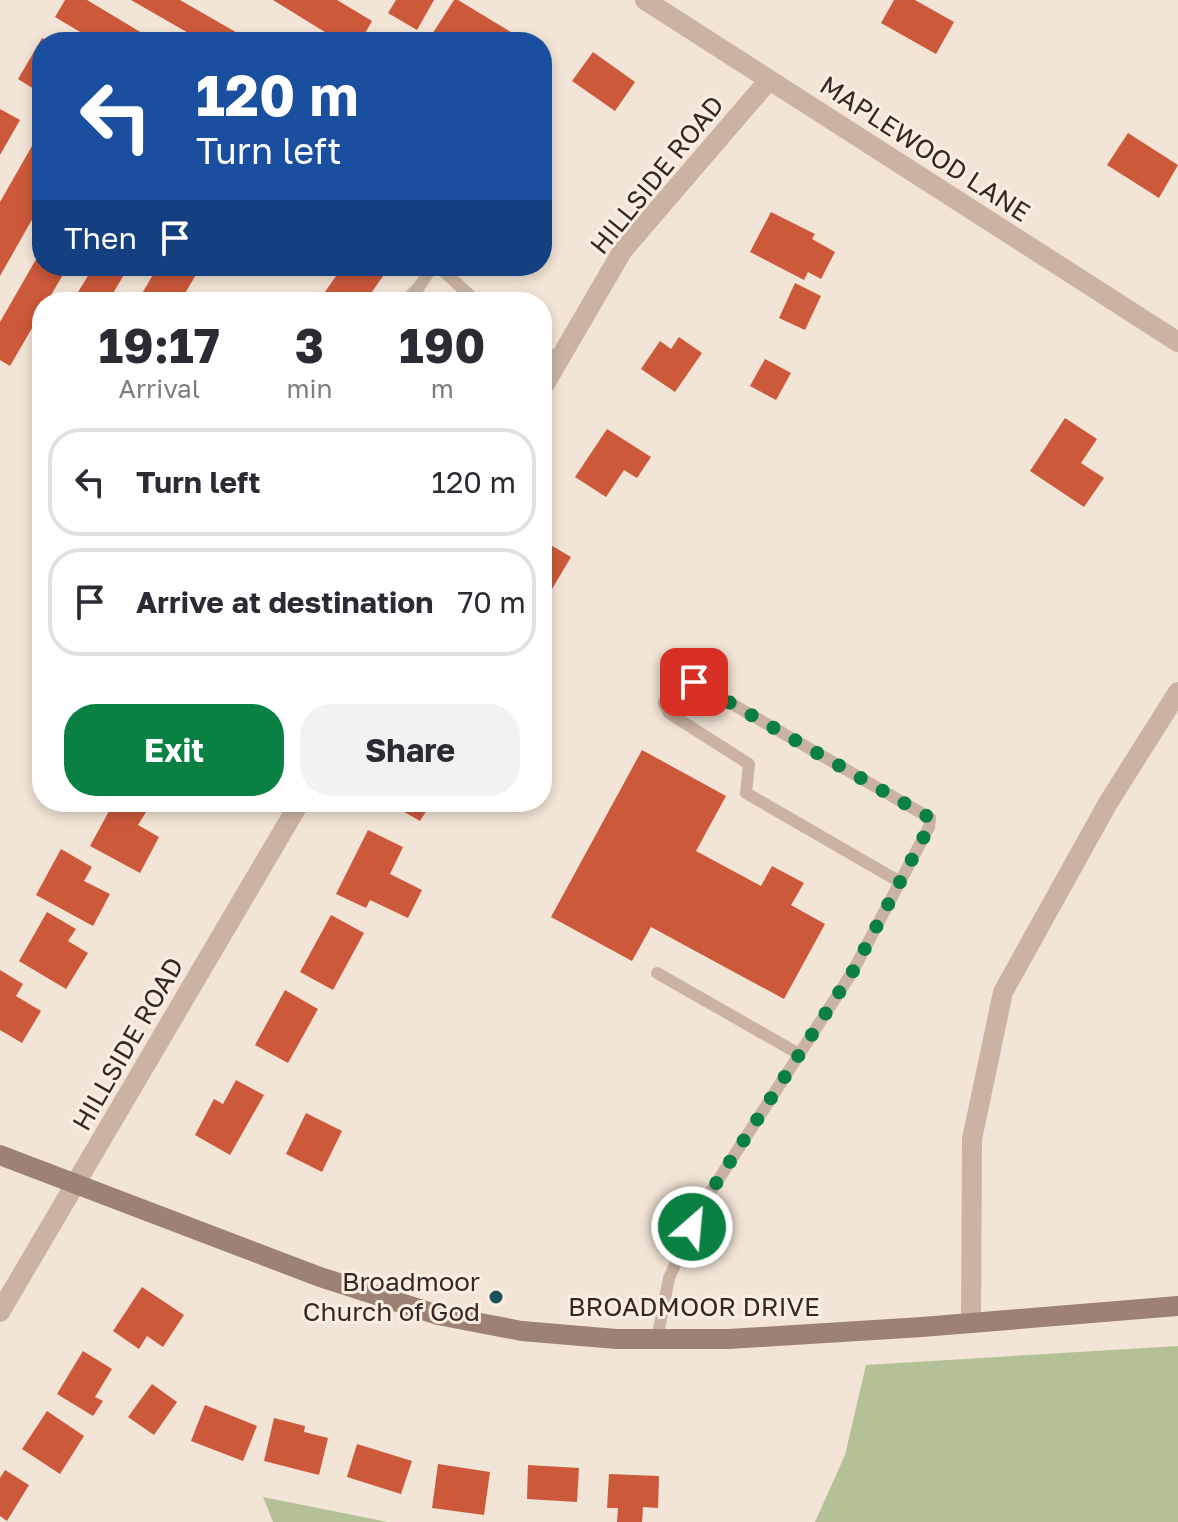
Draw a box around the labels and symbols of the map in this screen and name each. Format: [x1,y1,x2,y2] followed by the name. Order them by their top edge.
[815,69,1036,228] street label: MAPLEWOOD LANE
[583,89,730,260] street label: HILLSIDE ROAD
[660,648,728,716] pin
[66,952,190,1136] street label: HILLSIDE ROAD
[650,1185,734,1269] position arrow
[303,1266,480,1327] place label: Broadmoor Church of God
[487,1288,505,1306] marker: Broadmoor Church of God
[568,1291,820,1322] street label: BROADMOOR DRIVE

